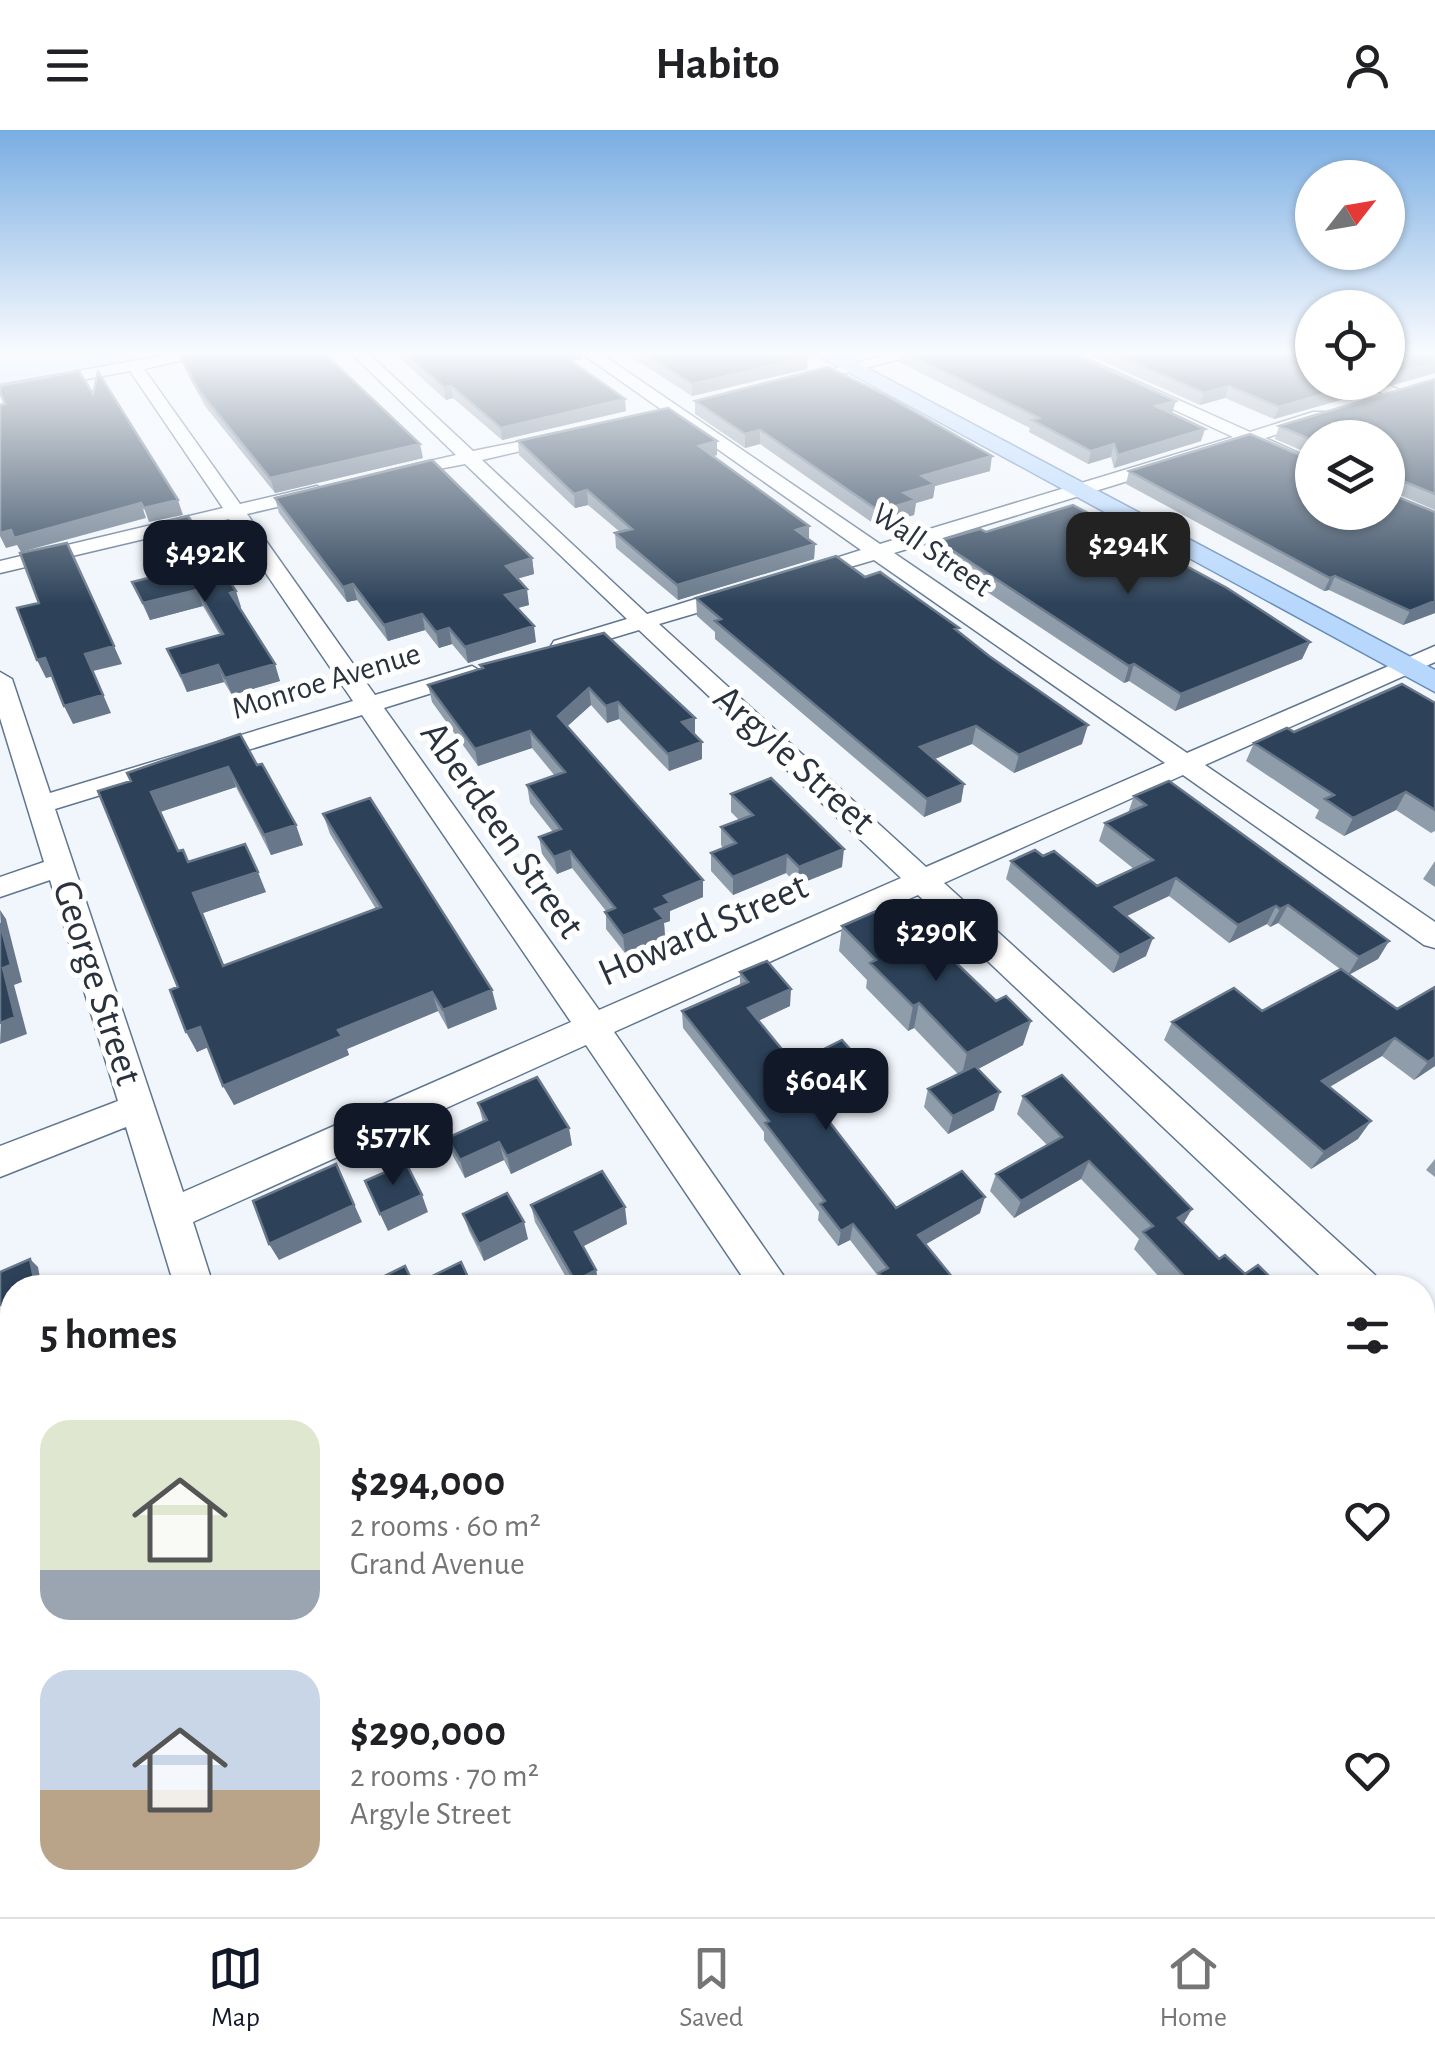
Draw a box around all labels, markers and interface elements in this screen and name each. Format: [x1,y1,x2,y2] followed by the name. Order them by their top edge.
[40,38,95,93] icon: menu
[1340,38,1395,93] icon: person
[655,42,780,87] text: Habito
[1295,160,1405,270] north arrow
[1295,160,1405,530] map controls
[1295,290,1405,400] button: locate
[1295,420,1405,530] button: layers
[866,497,998,603] street label: Wall Street
[1058,512,1198,597] pin: $294K
[135,520,275,605] pin: $492K
[1088,528,1168,560] text: $294K
[165,536,245,568] text: $492K
[228,637,424,725] street label: Monroe Avenue
[706,678,882,842] street label: Argyle Street
[413,714,591,946] street label: Aberdeen Street
[592,866,814,994] street label: Howard Street
[45,876,149,1090] street label: George Street
[866,899,1006,984] pin: $290K
[896,915,976,947] text: $290K
[756,1048,896,1133] pin: $604K
[785,1064,867,1096] text: $604K
[323,1103,463,1188] pin: $577K
[356,1119,430,1151] text: $577K
[1340,1308,1395,1363] icon: filters
[40,1314,177,1356] text: 5 homes
[120,1460,240,1580] icon: home
[350,1461,505,1503] text: $294,000
[1340,1493,1395,1548] icon: heart
[350,1510,541,1542] text: 2 rooms · 60 m²
[350,1548,525,1580] text: Grand Avenue
[120,1710,240,1830] icon: home
[350,1711,506,1753] text: $290,000
[1340,1743,1395,1798] icon: heart
[350,1760,539,1792] text: 2 rooms · 70 m²
[350,1798,511,1830] text: Argyle Street
[208,1941,263,2035] tab: Map
[679,1941,743,2035] tab: Saved
[1160,1941,1227,2035] tab: Home

